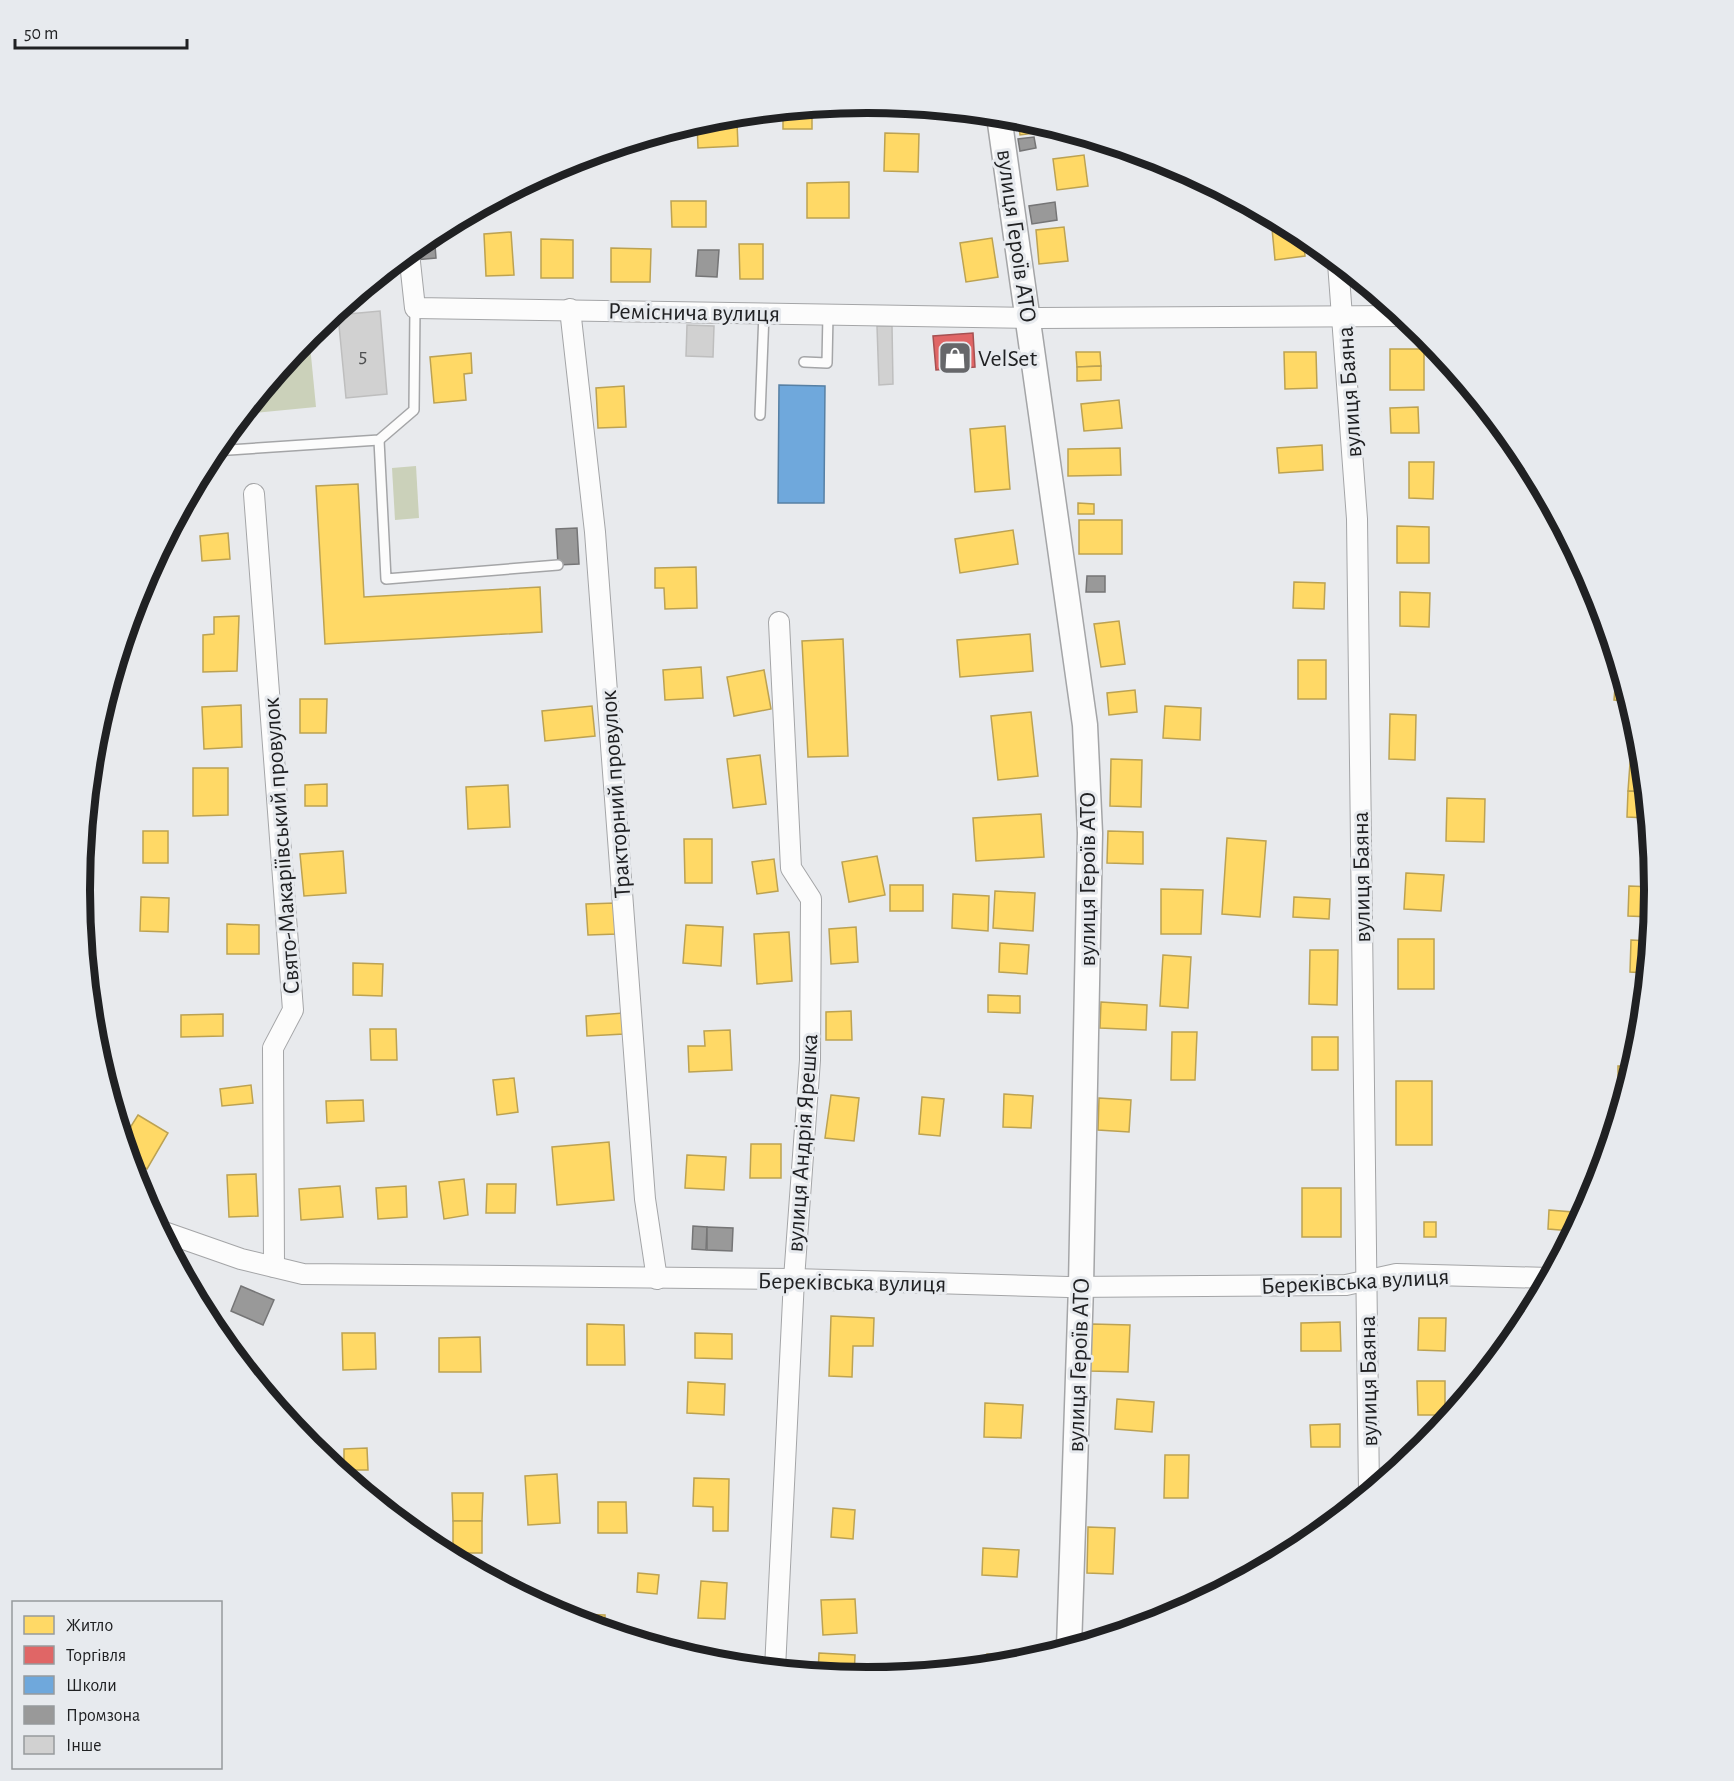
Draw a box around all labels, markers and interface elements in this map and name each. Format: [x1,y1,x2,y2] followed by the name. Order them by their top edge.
[15,12,188,50] scale bar
[24,25,58,43] text: 50 m
[992,148,1040,324] street label: вулиця Героїв АТО
[608,299,780,327] street label: Реміснича вулиця
[1333,326,1367,458] street label: вулиця Баяна
[937,340,973,376] shop icon: VelSet
[359,345,367,366] house number: 5
[978,347,1037,371] place label: VelSet
[597,689,635,898] street label: Тракторний провулок
[260,697,304,995] street label: Свято-Макаріївський провулок
[1076,792,1100,966] street label: вулиця Героїв АТО
[1349,811,1375,943] street label: вулиця Баяна
[783,1033,823,1253] street label: вулиця Андрія Ярешка
[1260,1265,1450,1299] street label: Береківська вулиця
[757,1269,947,1297] street label: Береківська вулиця
[1064,1277,1094,1453] street label: вулиця Героїв АТО
[1356,1315,1382,1447] street label: вулиця Баяна
[12,1601,222,1769] legend
[66,1617,113,1635] text: Житло
[66,1647,126,1665] text: Торгівля
[66,1677,117,1695] text: Школи
[66,1707,140,1725] text: Промзона
[66,1737,102,1755] text: Інше

